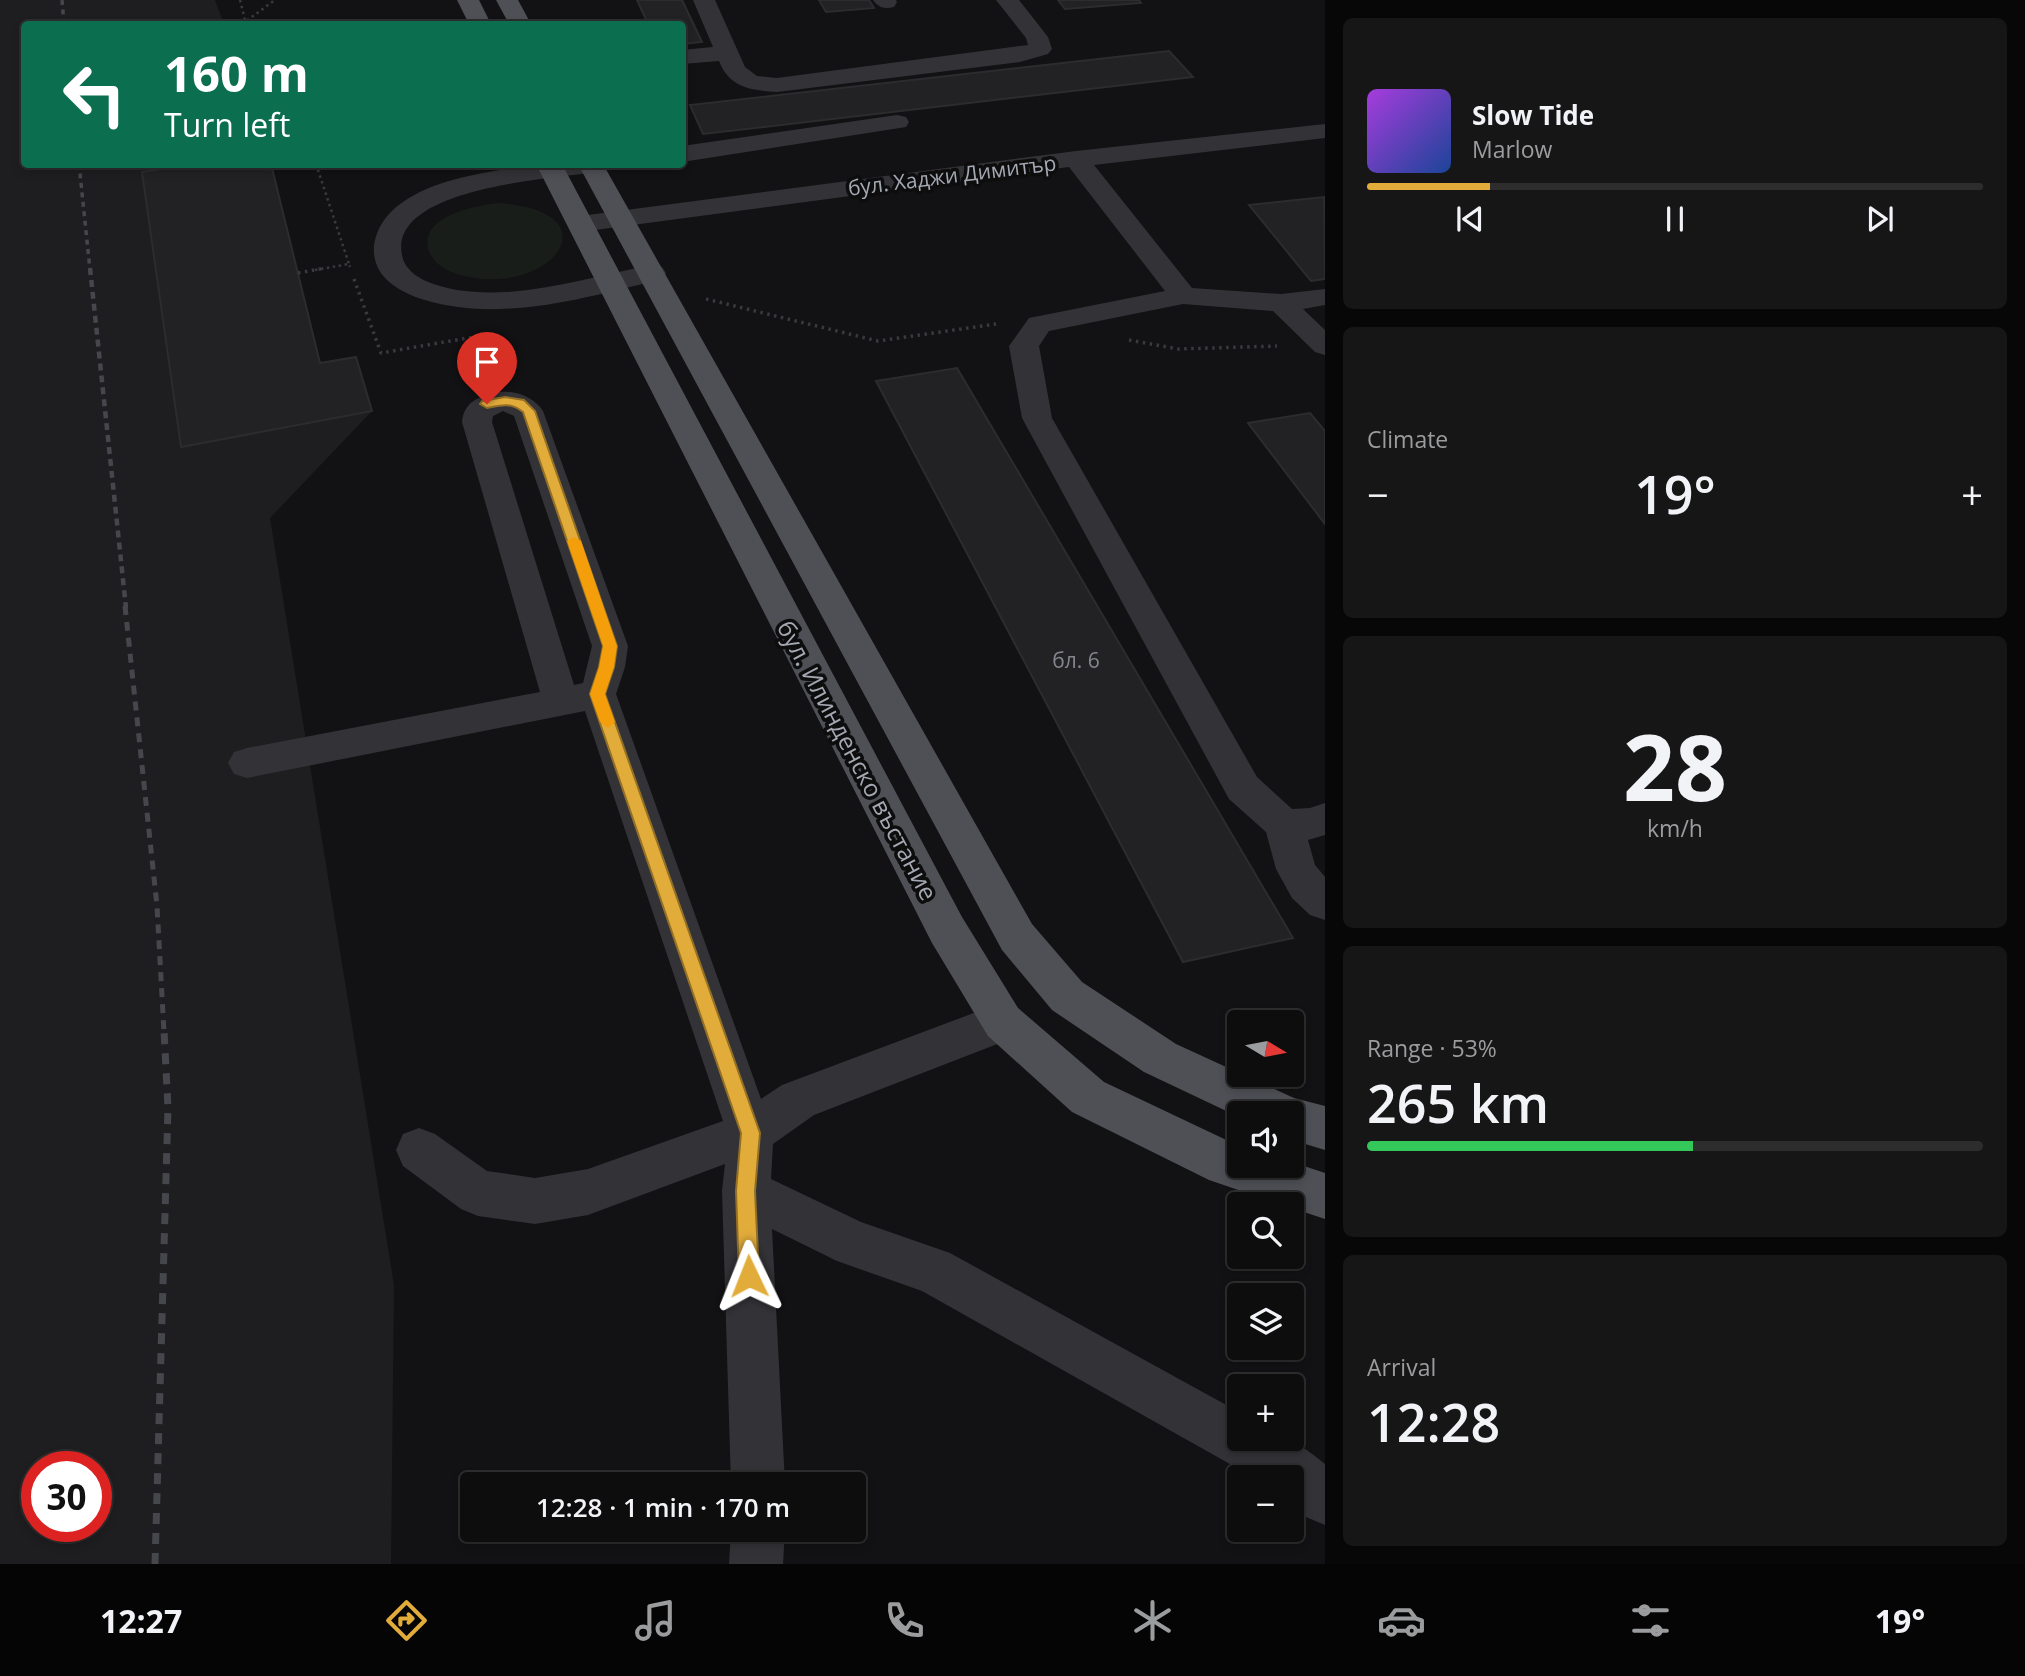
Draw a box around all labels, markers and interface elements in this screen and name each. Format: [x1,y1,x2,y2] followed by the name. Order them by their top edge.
[164,40,309,106] text: 160 m
[49,49,140,140] icon: left
[1472,97,1594,133] text: Slow Tide
[164,103,290,146] text: Turn left
[1472,133,1552,165] text: Marlow
[846,148,1058,202] street label: бул. Хаджи Димитър
[1451,200,1489,238] icon: previous
[1656,200,1694,238] icon: pause
[1861,200,1899,238] icon: next
[457,332,517,404] pin
[468,343,506,381] icon: arrive
[1367,423,1448,455] text: Climate
[1634,458,1716,529] text: 19°
[1367,468,1389,520] text: −
[1961,468,1983,520] text: +
[770,614,946,906] street label: бул. Илинденско въстание
[1052,646,1100,674] house number: бл. 6
[1623,704,1727,828] text: 28
[1647,812,1703,844] text: km/h
[1227,1010,1304,1087] north arrow
[1227,1010,1304,1542] map controls
[1367,1032,1497,1064] text: Range · 53%
[1367,1067,1549,1138] text: 265 km
[1227,1101,1304,1178] button: sound
[1227,1192,1304,1269] button: search
[712,1239,786,1313] position arrow
[1227,1283,1304,1360] button: layers
[1367,1351,1436,1383] text: Arrival
[1227,1374,1304,1451] button: +
[1367,1386,1500,1457] text: 12:28
[21,1451,112,1542] speed limit sign: 30
[1227,1465,1304,1542] button: −
[536,1489,790,1525] text: 12:28 · 1 min · 170 m
[382,1596,431,1645] icon: directions
[631,1596,680,1645] icon: music
[880,1596,929,1645] icon: phone
[1128,1596,1177,1645] icon: climate
[1377,1596,1426,1645] icon: car
[1626,1596,1675,1645] icon: filters
[100,1599,182,1642] text: 12:27
[1875,1599,1925,1642] text: 19°

